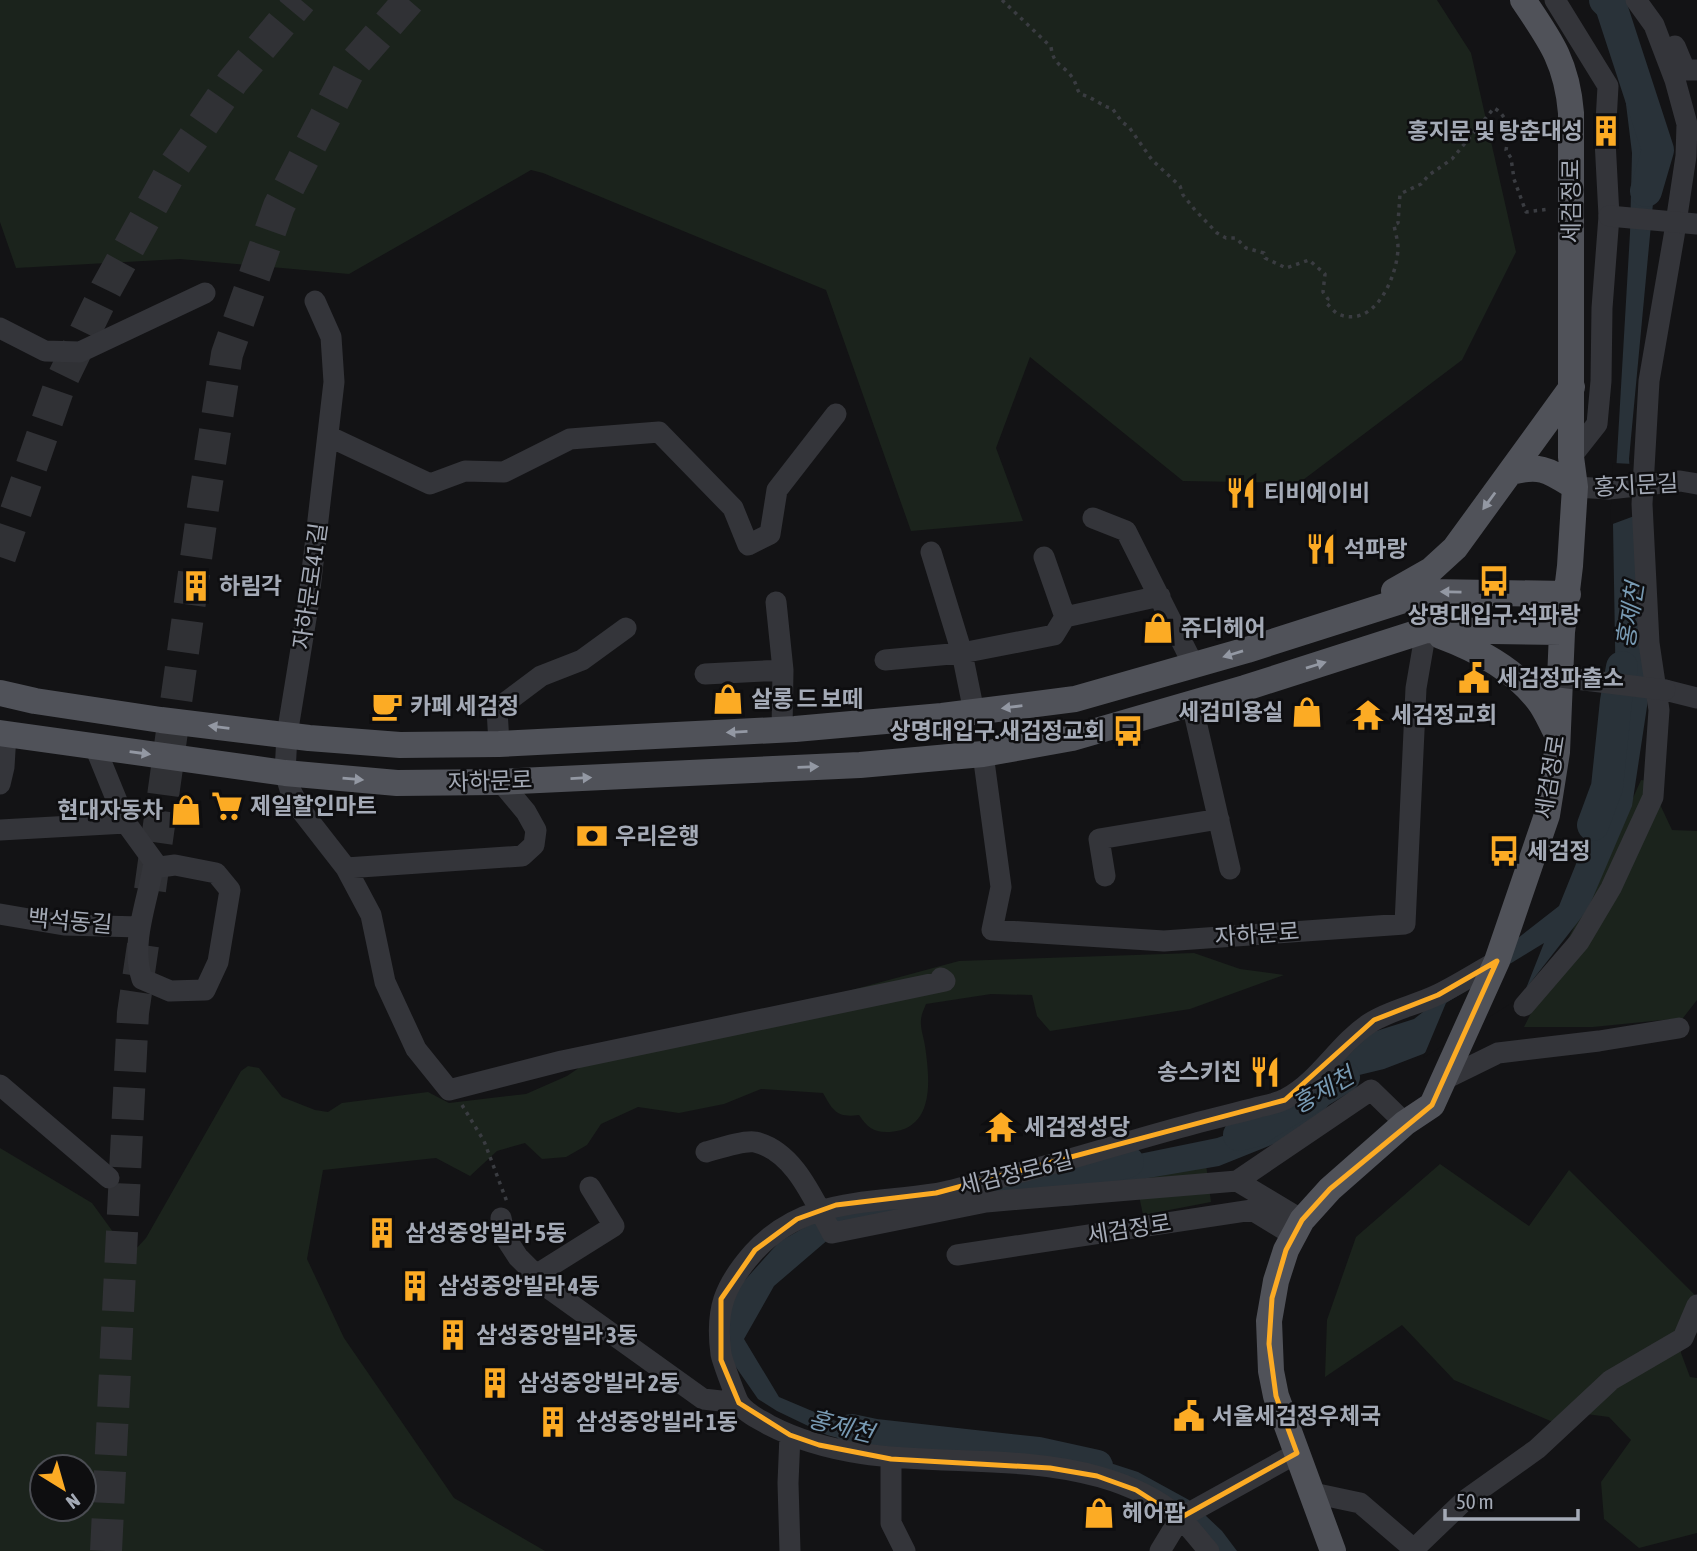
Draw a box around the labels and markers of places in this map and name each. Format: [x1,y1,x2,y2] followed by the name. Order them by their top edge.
[1589,114,1623,148] building icon: 홍지문 및 탕춘대성
[1407,118,1583,144] place label: 홍지문 및 탕춘대성
[1224,476,1258,510] restaurant icon: 티비에이비
[1264,480,1370,506] place label: 티비에이비
[1304,532,1338,566] restaurant icon: 석파랑
[1344,536,1407,562] place label: 석파랑
[1477,564,1511,598] bus stop icon: 상명대입구.석파랑
[179,569,213,603] building icon: 하림각
[219,573,282,599] place label: 하림각
[1407,602,1581,628] place label: 상명대입구.석파랑
[1141,611,1175,645] shop icon: 쥬디헤어
[1181,615,1266,641] place label: 쥬디헤어
[1457,661,1491,695] public building icon: 세검정파출소
[1497,665,1624,691] place label: 세검정파출소
[711,682,745,716] shop icon: 살롱 드 보떼
[751,686,863,712] place label: 살롱 드 보떼
[370,689,404,723] cafe icon: 카페 세검정
[410,693,519,719] place label: 카페 세검정
[1290,695,1324,729] shop icon: 세검미용실
[1351,698,1385,732] temple icon: 세검정교회
[1178,699,1284,725] place label: 세검미용실
[1391,702,1497,728] place label: 세검정교회
[1111,714,1145,748] bus stop icon: 상명대입구.새검정교회
[889,718,1105,744] place label: 상명대입구.새검정교회
[210,789,244,823] supermarket icon: 제일할인마트
[169,793,203,827] shop icon: 현대자동차
[250,793,377,819] place label: 제일할인마트
[57,797,163,823] place label: 현대자동차
[575,819,609,853] bank icon: 우리은행
[615,823,700,849] place label: 우리은행
[1487,834,1521,868] bus stop icon: 세검정
[1527,838,1590,864] place label: 세검정
[1248,1055,1282,1089] restaurant icon: 송스키친
[1157,1059,1242,1085] place label: 송스키친
[984,1110,1018,1144] temple icon: 세검정성당
[1024,1114,1130,1140] place label: 세검정성당
[365,1216,399,1250] building icon: 삼성중앙빌라 5동
[405,1220,567,1246] place label: 삼성중앙빌라 5동
[398,1269,432,1303] building icon: 삼성중앙빌라 4동
[438,1273,600,1299] place label: 삼성중앙빌라 4동
[436,1318,470,1352] building icon: 삼성중앙빌라 3동
[476,1322,638,1348] place label: 삼성중앙빌라 3동
[478,1366,512,1400] building icon: 삼성중앙빌라 2동
[518,1370,680,1396] place label: 삼성중앙빌라 2동
[1172,1399,1206,1433] public building icon: 서울세검정우체국
[1212,1403,1381,1429] place label: 서울세검정우체국
[536,1405,570,1439] building icon: 삼성중앙빌라 1동
[576,1409,738,1435] place label: 삼성중앙빌라 1동
[1082,1496,1116,1530] shop icon: 헤어팝
[1122,1500,1185,1526] place label: 헤어팝

